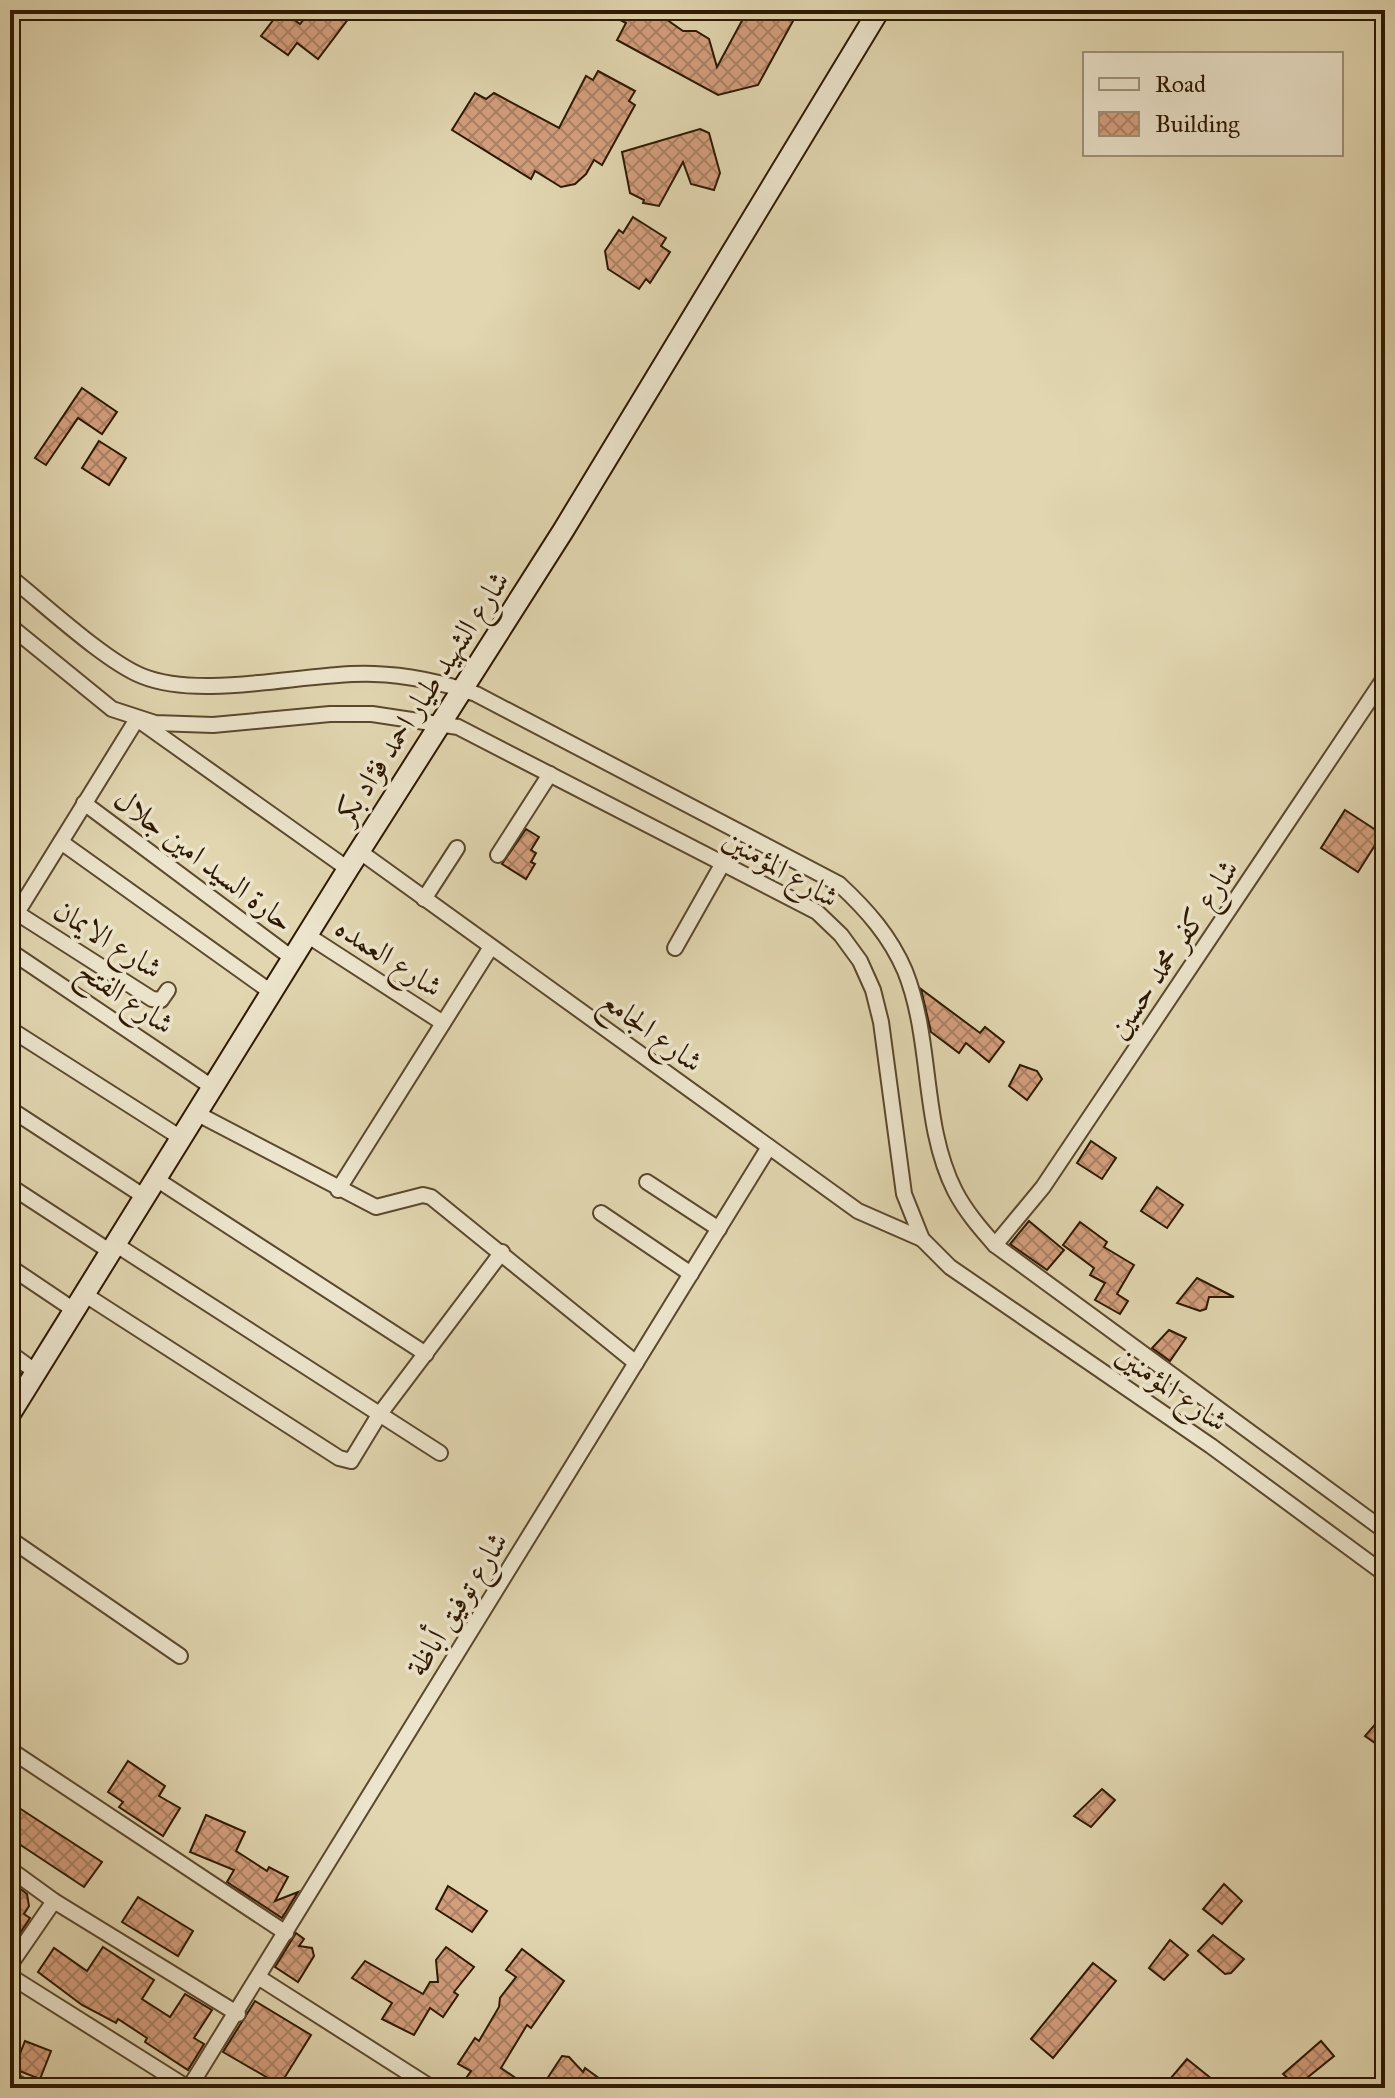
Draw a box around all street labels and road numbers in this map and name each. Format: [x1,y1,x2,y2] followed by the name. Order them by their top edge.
[325,564,523,836] street label: شارع الشهيد طيار احمد فؤاد بكر
[107,781,301,939] street label: حارة السيد امين جلال
[713,820,845,922] street label: شارع المؤمنين
[1100,853,1252,1049] street label: شارع كفر محمد حسين
[43,892,169,992] street label: شارع الايمان
[325,909,449,1011] street label: شارع العمده
[66,952,181,1050] street label: شارع الفتح
[589,982,710,1087] street label: شارع الجامع
[1105,1337,1235,1445] street label: شارع المؤمنين
[396,1524,521,1687] street label: شارع توفيق أباظة

